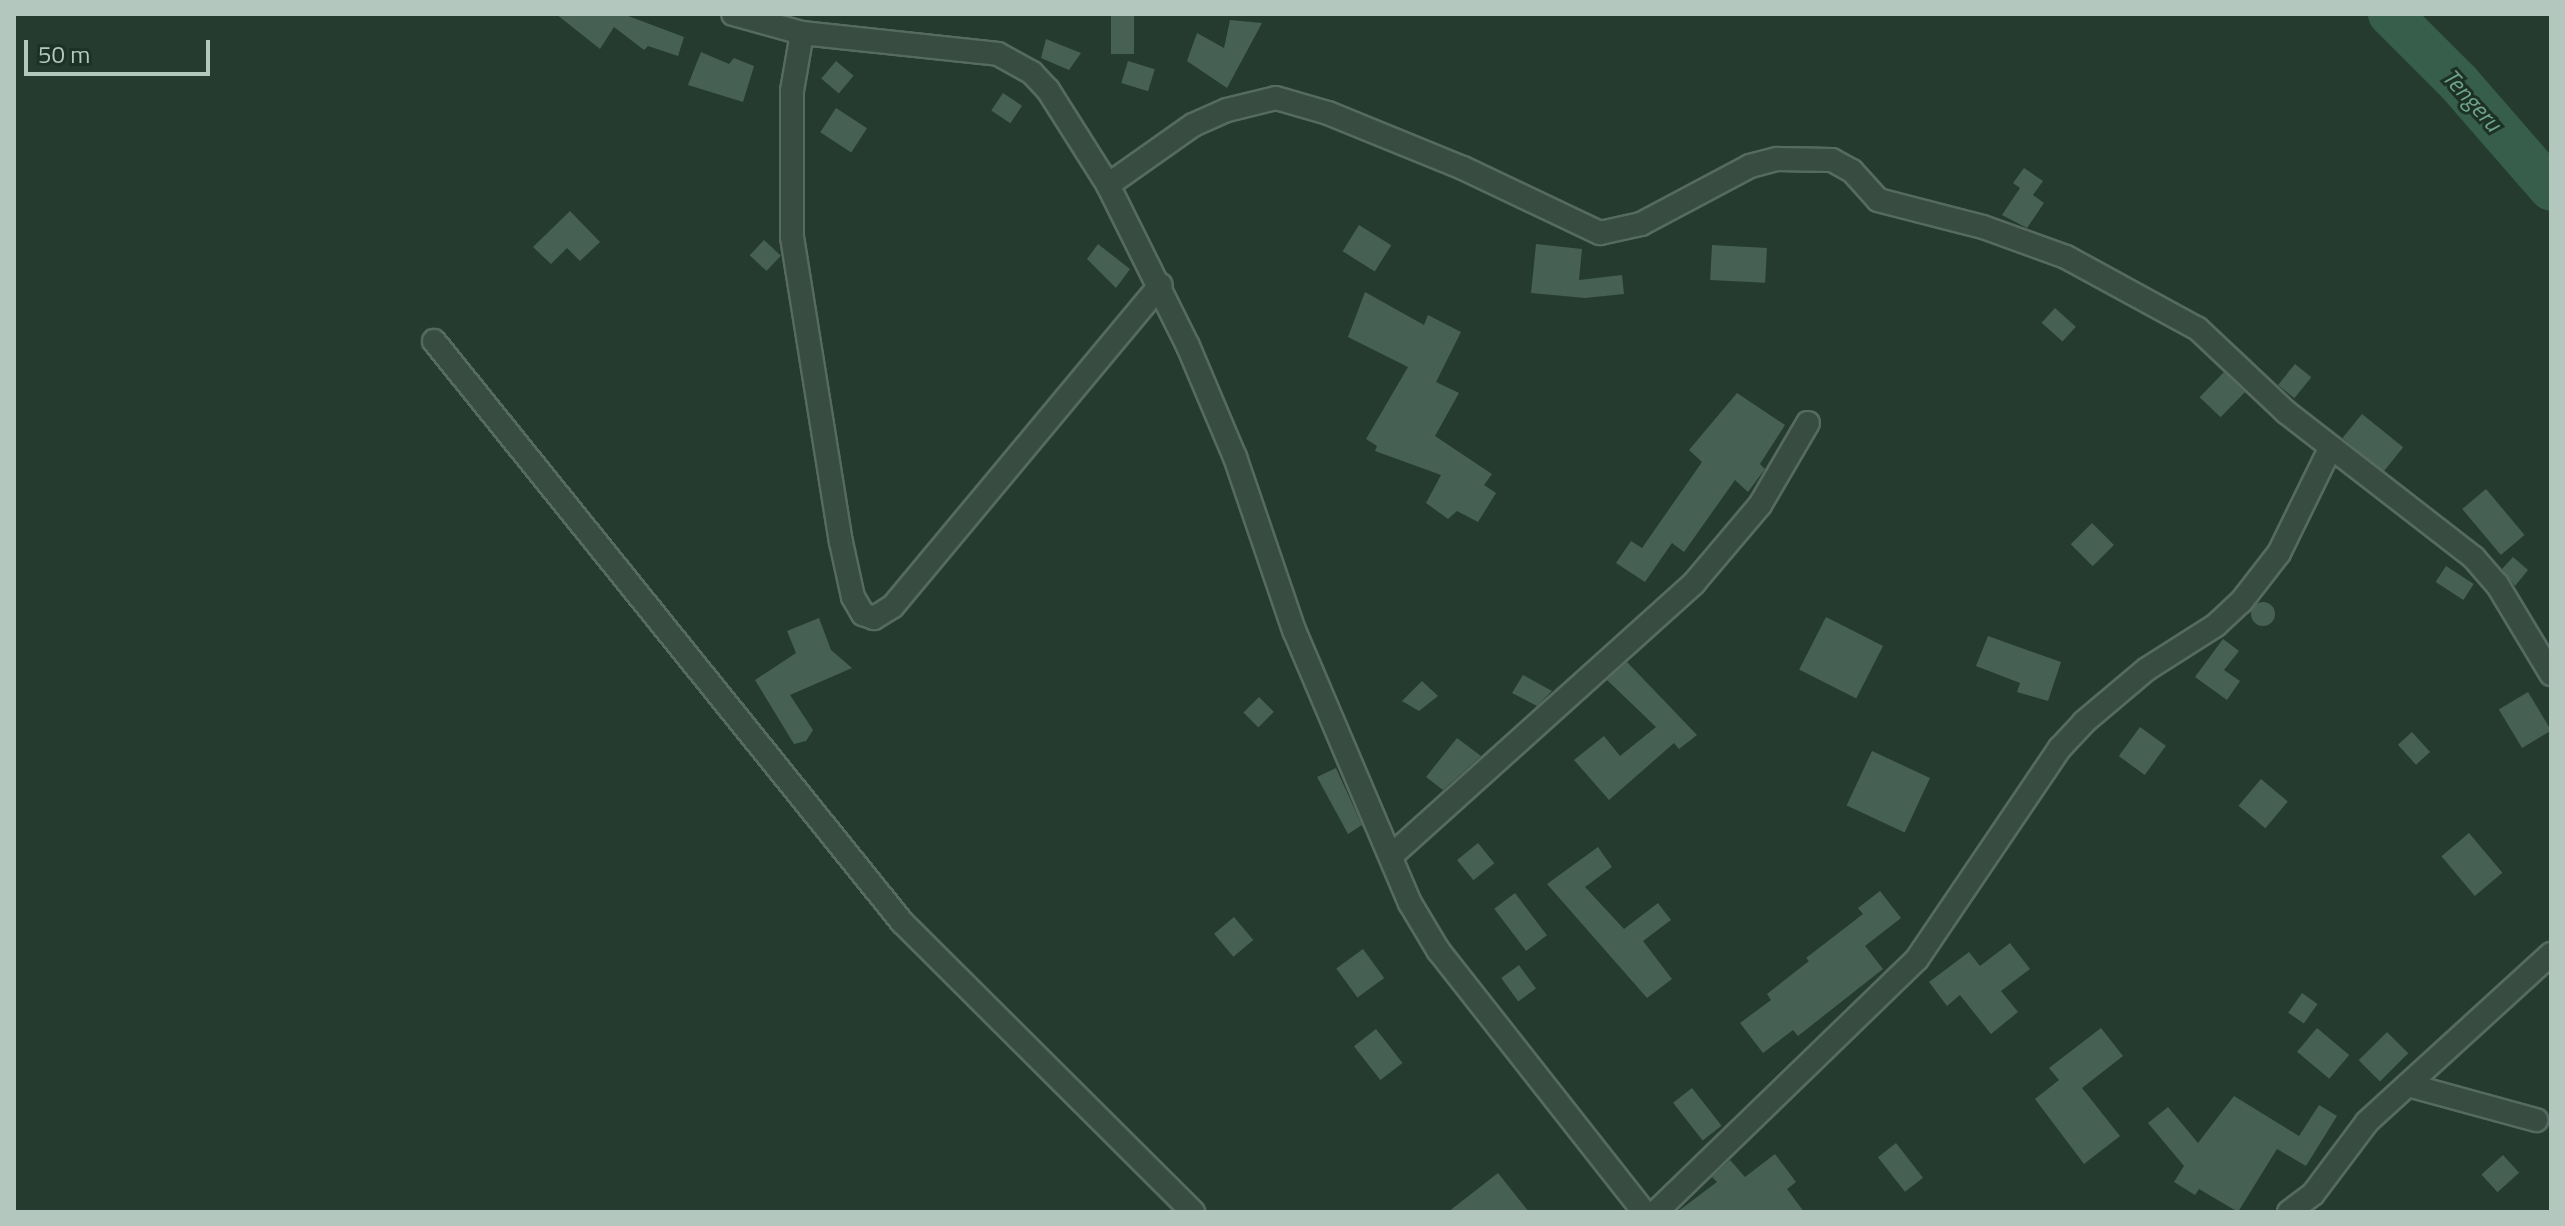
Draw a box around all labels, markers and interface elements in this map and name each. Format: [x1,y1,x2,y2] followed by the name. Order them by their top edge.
[28,24,214,74] scale bar
[38,36,90,72] text: 50 m
[2436,63,2508,137] water label: Tengeru

